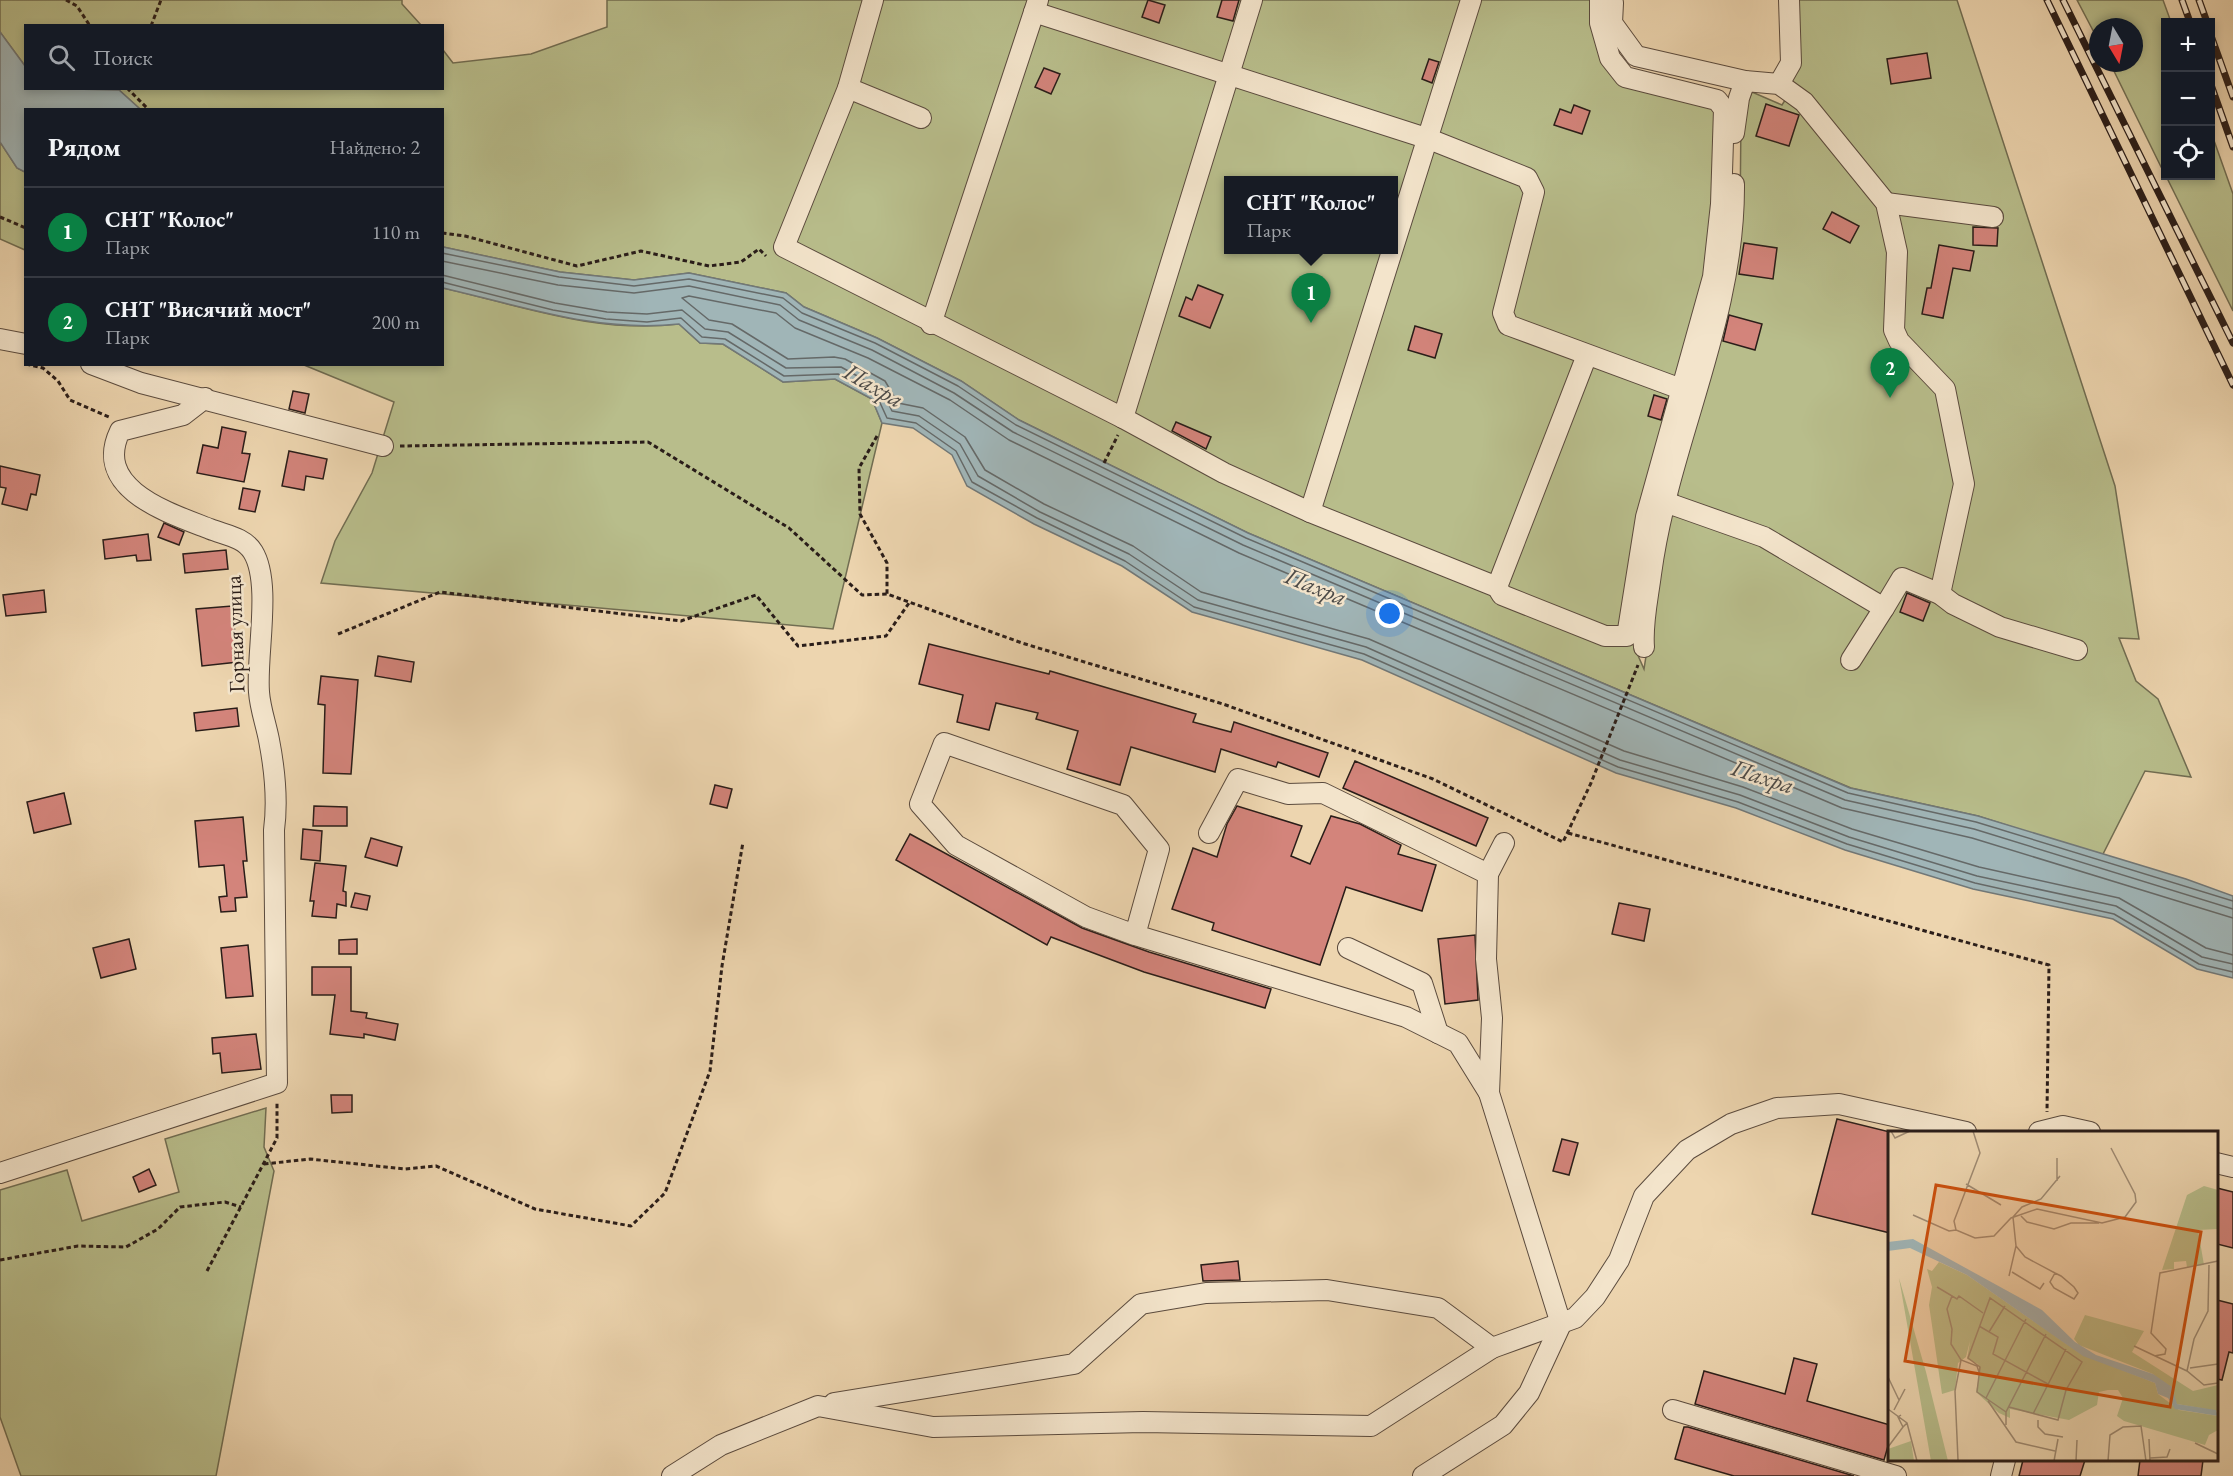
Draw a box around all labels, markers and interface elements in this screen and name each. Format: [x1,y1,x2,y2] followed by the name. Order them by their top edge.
[2089,18,2143,72] north arrow
[2161,18,2215,180] map controls
[2161,18,2215,72] button: +
[24,24,444,90] search box
[45,41,78,74] icon: search
[93,43,153,72] text: Поиск
[2161,72,2215,126] button: −
[2161,126,2215,180] button: locate
[48,130,121,164] text: Рядом
[329,134,420,160] text: Найдено: 2
[1224,176,1398,254] popup
[1247,188,1375,217] text: СНТ "Колос"
[105,205,234,234] text: СНТ "Колос"
[1247,217,1291,243] text: Парк
[62,219,73,245] text: 1
[372,219,420,245] text: 110 m
[105,234,149,260] text: Парк
[1292,274,1330,323] pin: 1
[105,295,311,324] text: СНТ "Висячий мост"
[62,309,73,335] text: 2
[372,309,420,335] text: 200 m
[105,324,149,350] text: Парк
[1870,348,1910,398] pin: 2
[838,355,909,414] water label: Пахра
[1280,559,1351,612] water label: Пахра
[218,575,252,693] street label: Горная улица
[1375,599,1404,628] your location
[1727,751,1798,801] water label: Пахра
[1888,1131,2218,1461] inset map

